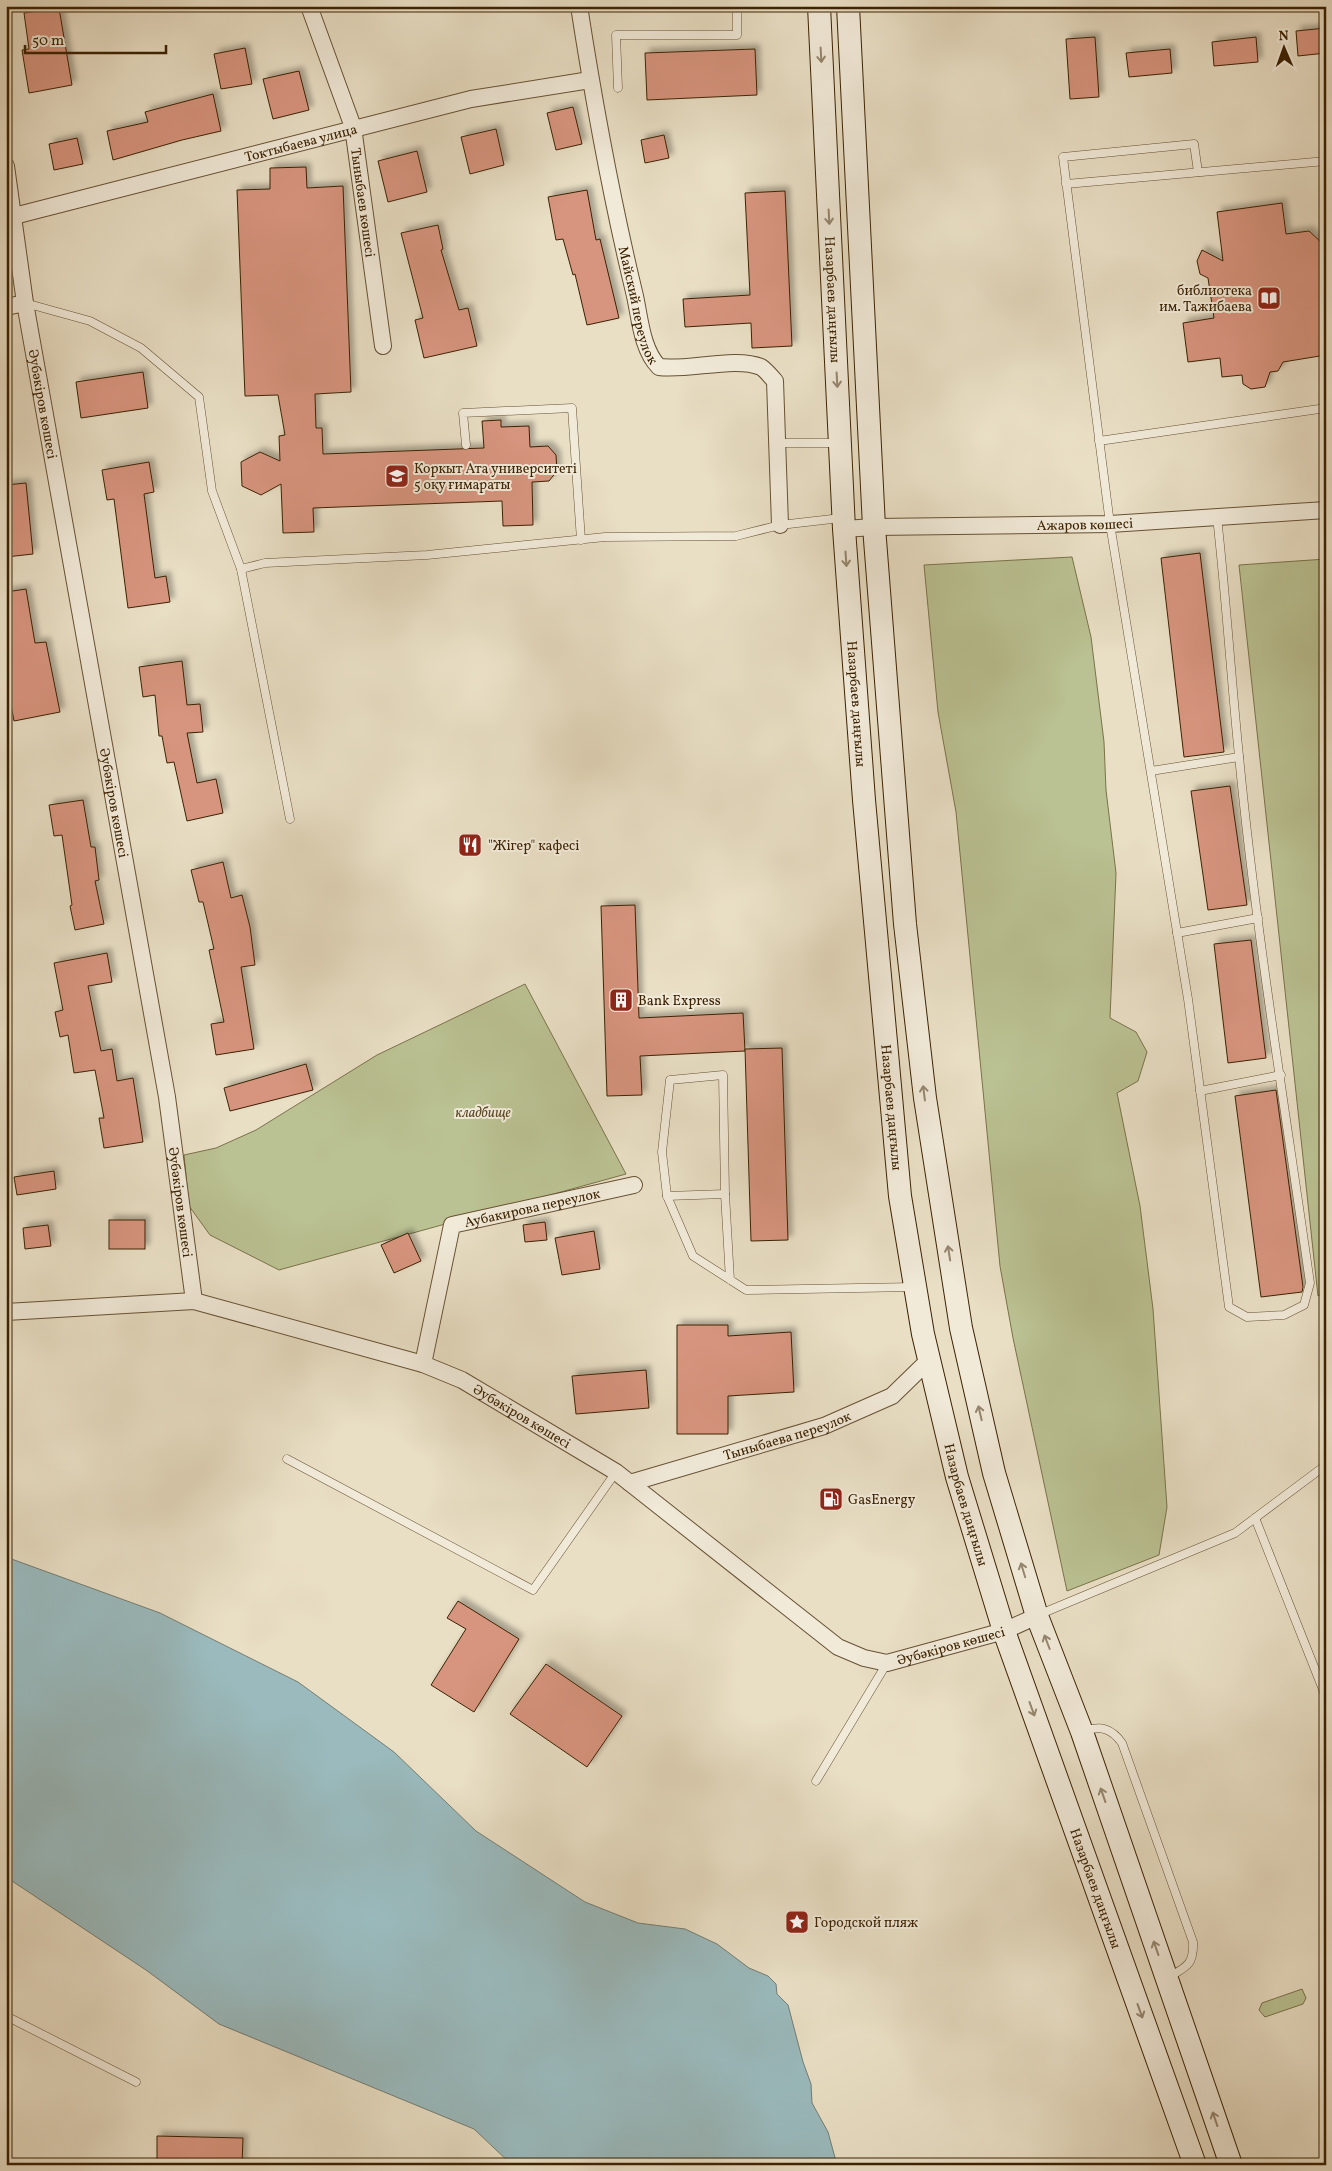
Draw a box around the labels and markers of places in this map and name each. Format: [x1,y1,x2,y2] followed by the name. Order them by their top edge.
[1159,282,1252,317] place label: библиотека им. Тажибаева
[1256,285,1282,311] library icon: библиотека им. Тажибаева
[414,460,577,495] place label: Коркыт Ата университеті 5 оқу ғимараты
[384,463,410,489] school or university icon: Коркыт Ата университеті 5 оқу ғимараты
[457,832,483,858] restaurant icon: "Жігер" кафесі
[488,837,580,856] place label: "Жігер" кафесі
[608,987,634,1013] building icon: Bank Express
[638,992,721,1011] place label: Bank Express
[818,1486,844,1512] fuel station icon: GasEnergy
[848,1491,916,1510] place label: GasEnergy
[784,1909,810,1935] place icon: Городской пляж
[814,1914,918,1933] place label: Городской пляж

